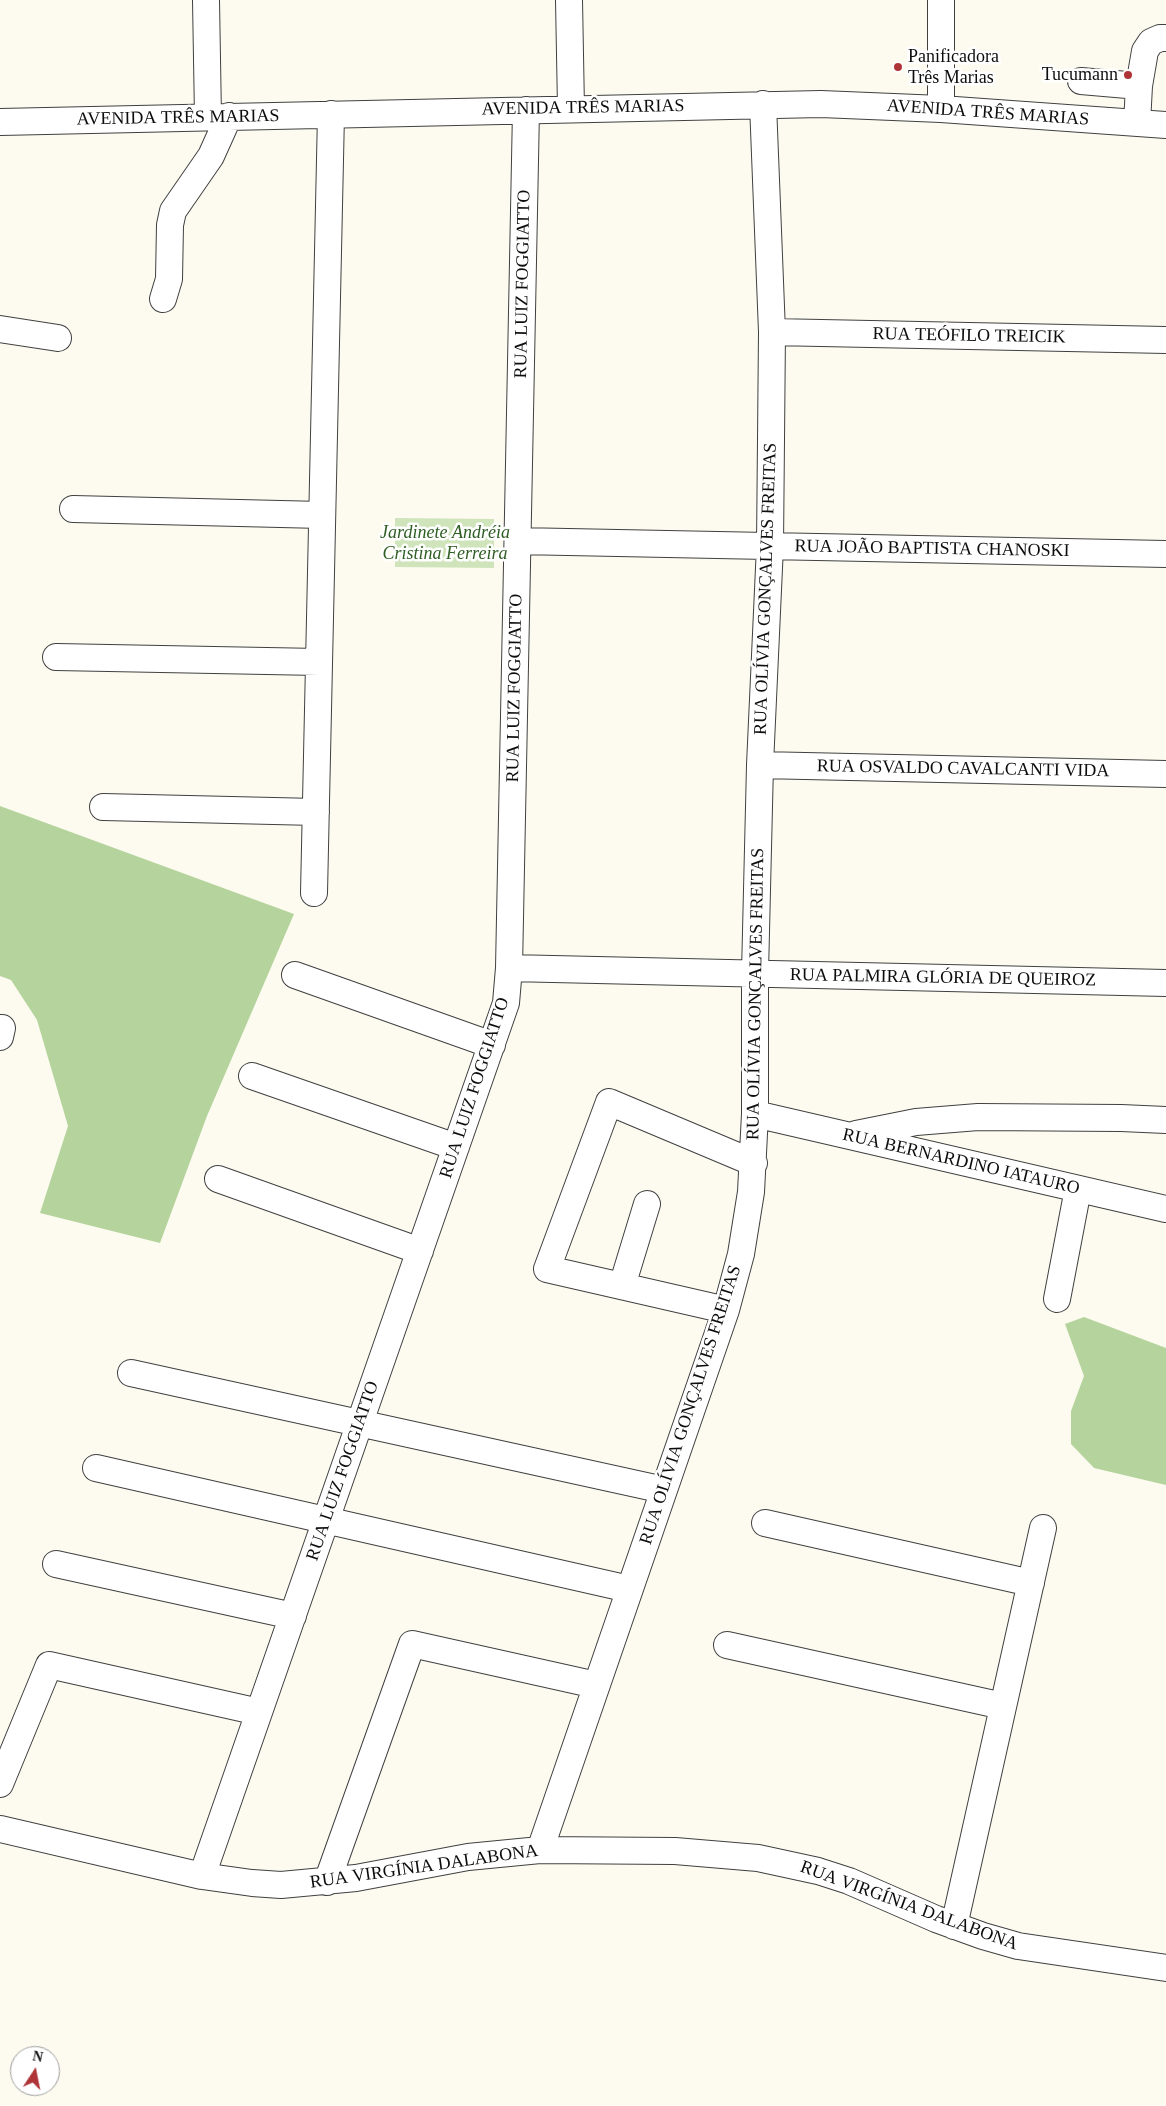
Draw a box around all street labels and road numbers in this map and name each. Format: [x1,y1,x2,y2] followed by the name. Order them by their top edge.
[481,95,685,121] street label: AVENIDA TRÊS MARIAS
[886,95,1090,131] street label: AVENIDA TRÊS MARIAS
[76,105,280,131] street label: AVENIDA TRÊS MARIAS
[511,189,535,379] street label: RUA LUIZ FOGGIATTO
[872,324,1066,348] street label: RUA TEÓFILO TREICIK
[750,443,782,735] street label: RUA OLÍVIA GONÇALVES FREITAS
[794,536,1070,562] street label: RUA JOÃO BAPTISTA CHANOSKI
[503,593,527,783] street label: RUA LUIZ FOGGIATTO
[817,756,1109,782] street label: RUA OSVALDO CAVALCANTI VIDA
[743,848,769,1140] street label: RUA OLÍVIA GONÇALVES FREITAS
[790,965,1096,991] street label: RUA PALMIRA GLÓRIA DE QUEIROZ
[436,995,514,1181] street label: RUA LUIZ FOGGIATTO
[840,1124,1082,1200] street label: RUA BERNARDINO IATAURO
[636,1263,746,1547] street label: RUA OLÍVIA GONÇALVES FREITAS
[302,1378,384,1564] street label: RUA LUIZ FOGGIATTO
[309,1840,539,1894] street label: RUA VIRGÍNIA DALABONA
[797,1857,1021,1955] street label: RUA VIRGÍNIA DALABONA

